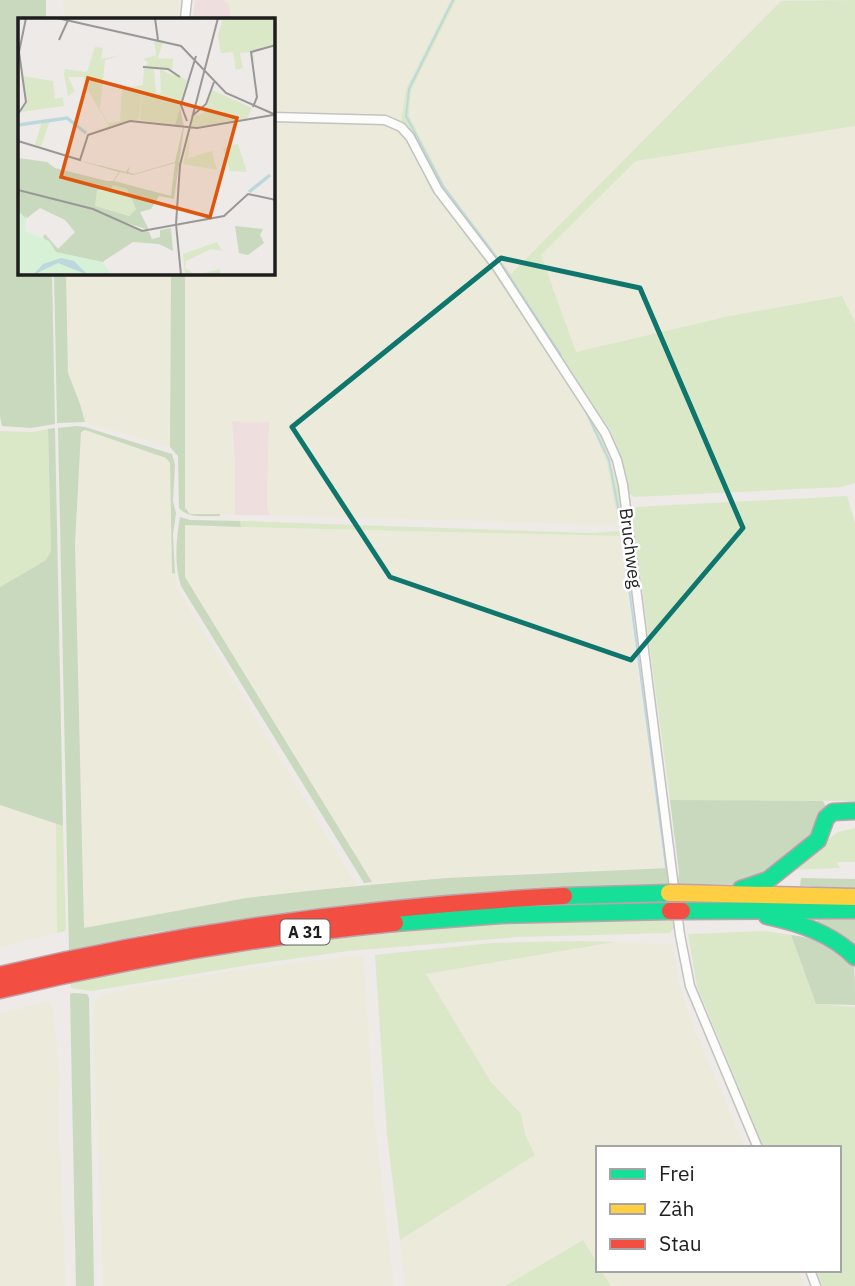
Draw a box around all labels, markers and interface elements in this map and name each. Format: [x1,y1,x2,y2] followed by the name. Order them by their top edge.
[18,18,275,275] inset map
[615,506,647,590] street label: Bruchweg
[280,920,330,944] road number: A 31
[596,1146,841,1272] legend
[659,1159,695,1187] text: Frei
[659,1194,694,1222] text: Zäh
[659,1229,702,1257] text: Stau

